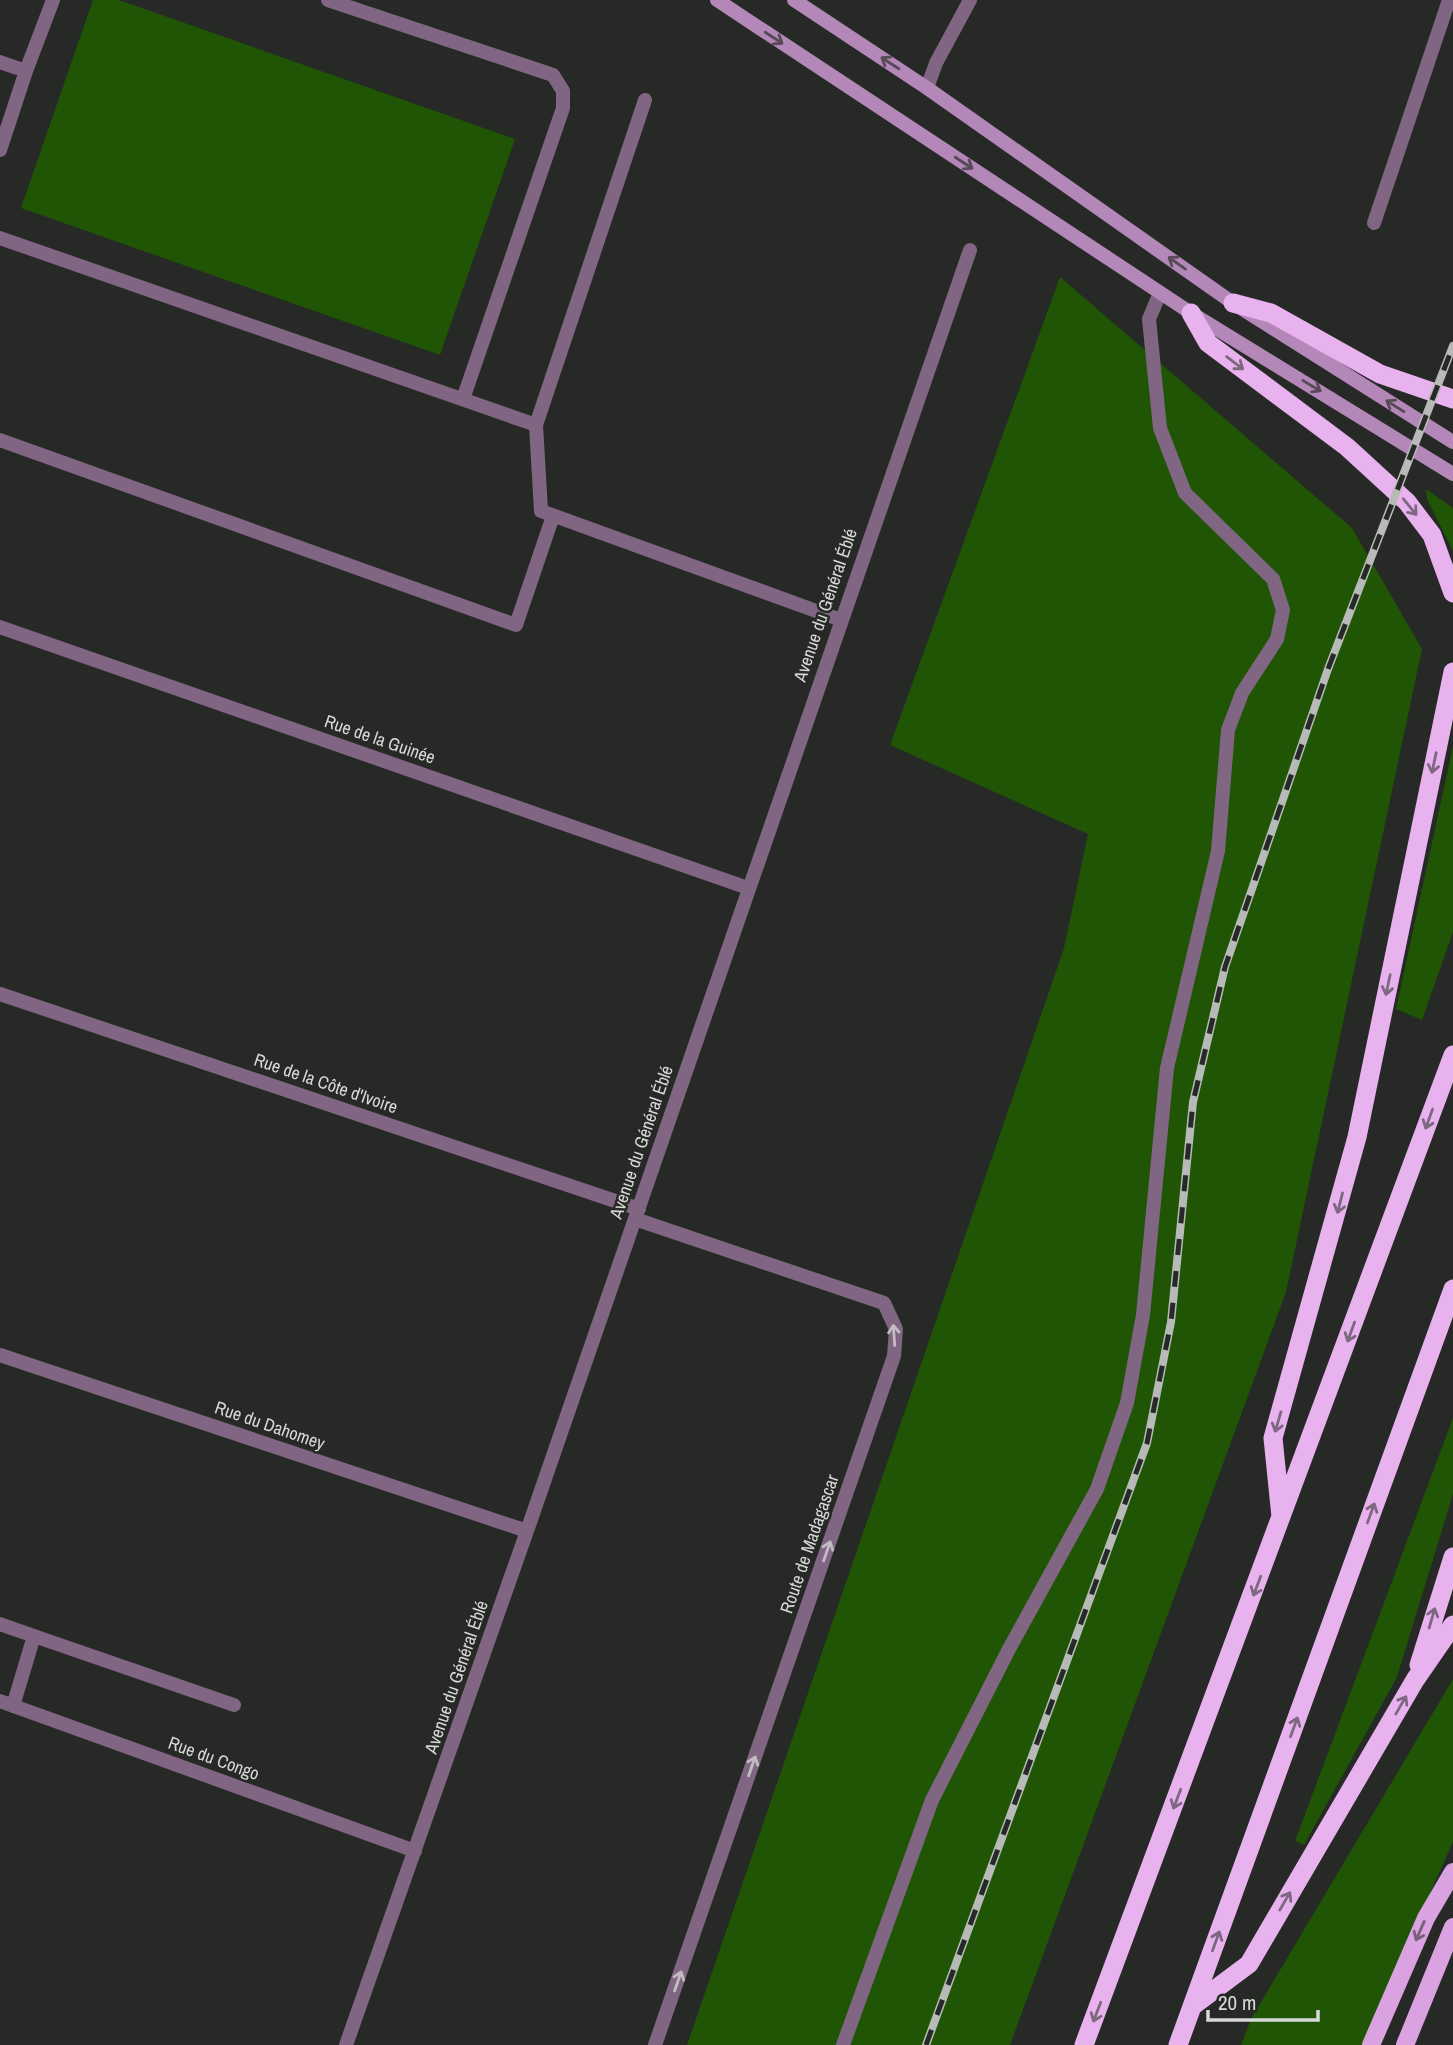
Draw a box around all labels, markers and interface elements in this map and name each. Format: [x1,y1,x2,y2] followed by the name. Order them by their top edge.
[764,31,784,45] one-way arrow
[881,56,900,71] one-way arrow
[954,156,974,170] one-way arrow
[1168,256,1187,271] one-way arrow
[1225,356,1244,371] one-way arrow
[1302,379,1322,393] one-way arrow
[1386,399,1406,413] one-way arrow
[1403,498,1418,516] one-way arrow
[787,525,863,686] street label: Avenue du Général Éblé
[321,708,439,770] street label: Rue de la Guinée
[1427,751,1441,774] one-way arrow
[1380,973,1394,996] one-way arrow
[251,1047,401,1119] street label: Rue de la Côte d'Ivoire
[603,1062,679,1223] street label: Avenue du Général Éblé
[1422,1107,1435,1129] one-way arrow
[1333,1191,1346,1214] one-way arrow
[1344,1321,1356,1343] one-way arrow
[887,1324,900,1347] one-way arrow
[212,1394,329,1456] street label: Rue du Dahomey
[1270,1410,1283,1432] one-way arrow
[774,1471,844,1617] street label: Route de Madagascar
[1366,1503,1379,1525] one-way arrow
[822,1540,834,1562] one-way arrow
[1250,1575,1263,1597] one-way arrow
[418,1597,494,1758] street label: Avenue du Général Éblé
[1427,1607,1440,1629] one-way arrow
[1394,1696,1408,1716] one-way arrow
[1289,1717,1301,1739] one-way arrow
[165,1730,263,1786] street label: Rue du Congo
[747,1755,759,1777] one-way arrow
[1170,1787,1182,1809] one-way arrow
[1278,1892,1292,1912] one-way arrow
[1413,1920,1426,1942] one-way arrow
[1211,1931,1223,1953] one-way arrow
[673,1970,685,1992] one-way arrow
[1208,1979,1318,2023] scale bar
[1218,1988,1256,2017] text: 20 m
[1090,2000,1102,2022] one-way arrow

